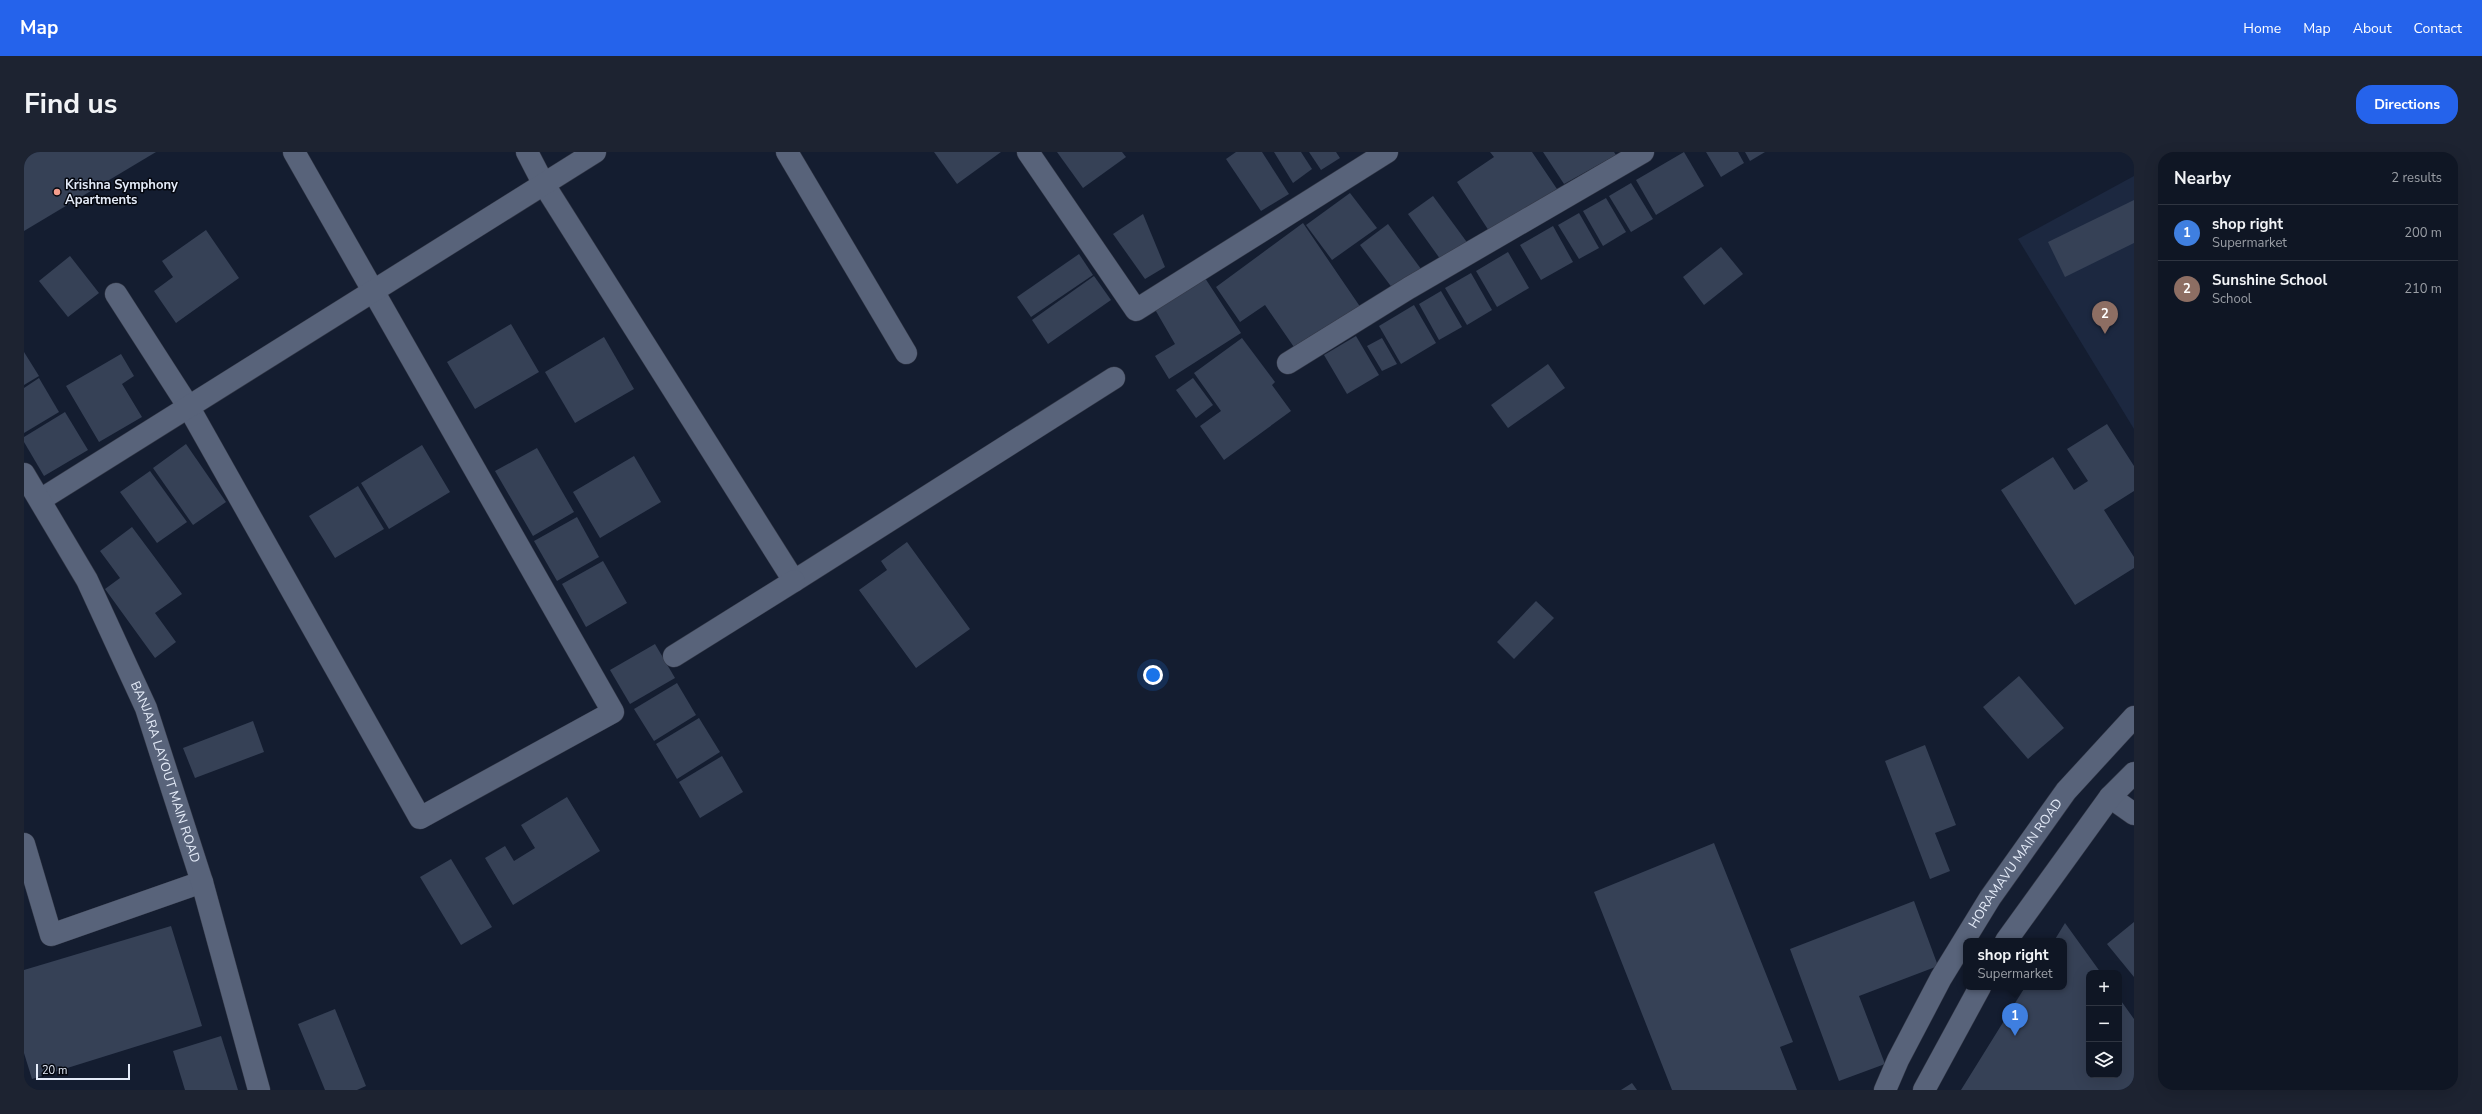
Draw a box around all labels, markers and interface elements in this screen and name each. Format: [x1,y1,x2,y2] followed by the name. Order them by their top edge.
[20,15,58,41] text: Map
[2243,19,2281,38] text: Home
[2303,19,2331,38] text: Map
[2353,19,2392,38] text: About
[2414,19,2462,38] text: Contact
[24,85,118,123] text: Find us
[2356,85,2458,124] button: Directions
[2174,167,2231,190] text: Nearby
[2391,169,2442,187] text: 2 results
[65,176,178,209] place label: Krishna Symphony Apartments
[52,187,62,197] marker: Krishna Symphony Apartments
[2212,214,2283,234] text: shop right
[2183,224,2191,242] text: 1
[2404,224,2442,242] text: 200 m
[2212,234,2287,252] text: Supermarket
[2212,270,2327,290] text: Sunshine School
[2183,280,2191,298] text: 2
[2404,280,2442,298] text: 210 m
[2212,290,2252,308] text: School
[2092,301,2118,334] pin: 2
[1143,665,1163,685] your location
[126,678,204,865] street label: BANJARA LAYOUT MAIN ROAD
[1964,795,2067,932] street label: HORAMAVU MAIN ROAD
[1963,938,2067,990] popup
[1978,945,2049,965] text: shop right
[1978,965,2052,983] text: Supermarket
[2086,970,2122,1078] map controls
[2086,970,2122,1006] button: +
[2002,1003,2028,1036] pin: 1
[2086,1006,2122,1042] button: −
[2086,1042,2122,1078] button: layers
[36,1062,130,1081] scale bar
[42,1063,67,1078] text: 20 m

